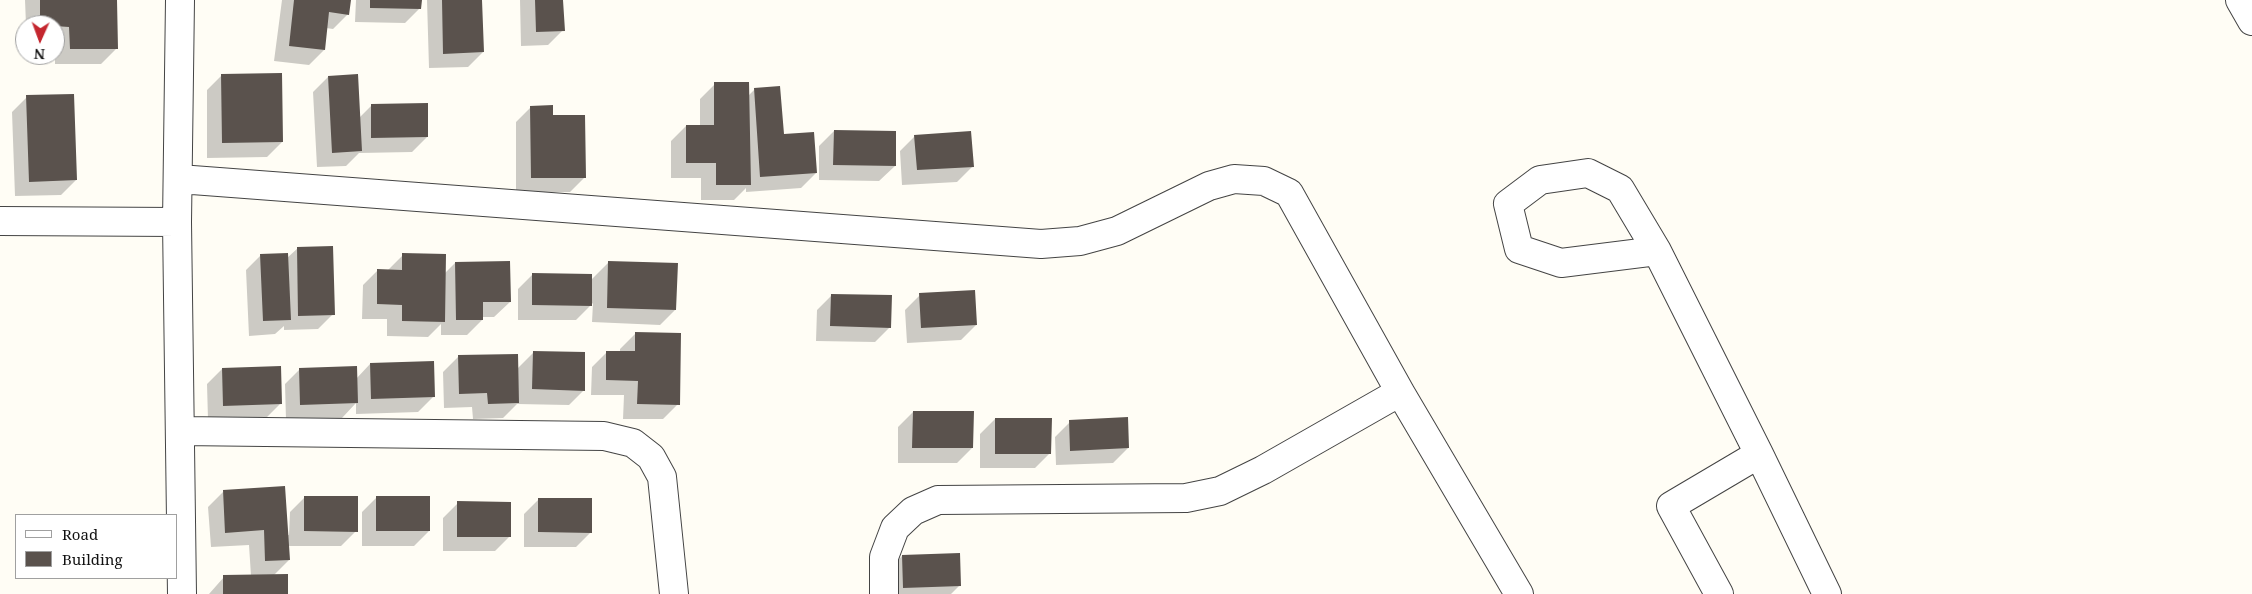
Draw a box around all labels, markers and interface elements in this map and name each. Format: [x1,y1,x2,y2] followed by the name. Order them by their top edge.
[15,15,65,65] north arrow
[34,45,45,64] text: N
[15,514,178,579] legend
[62,524,98,544] text: Road
[62,549,123,569] text: Building

